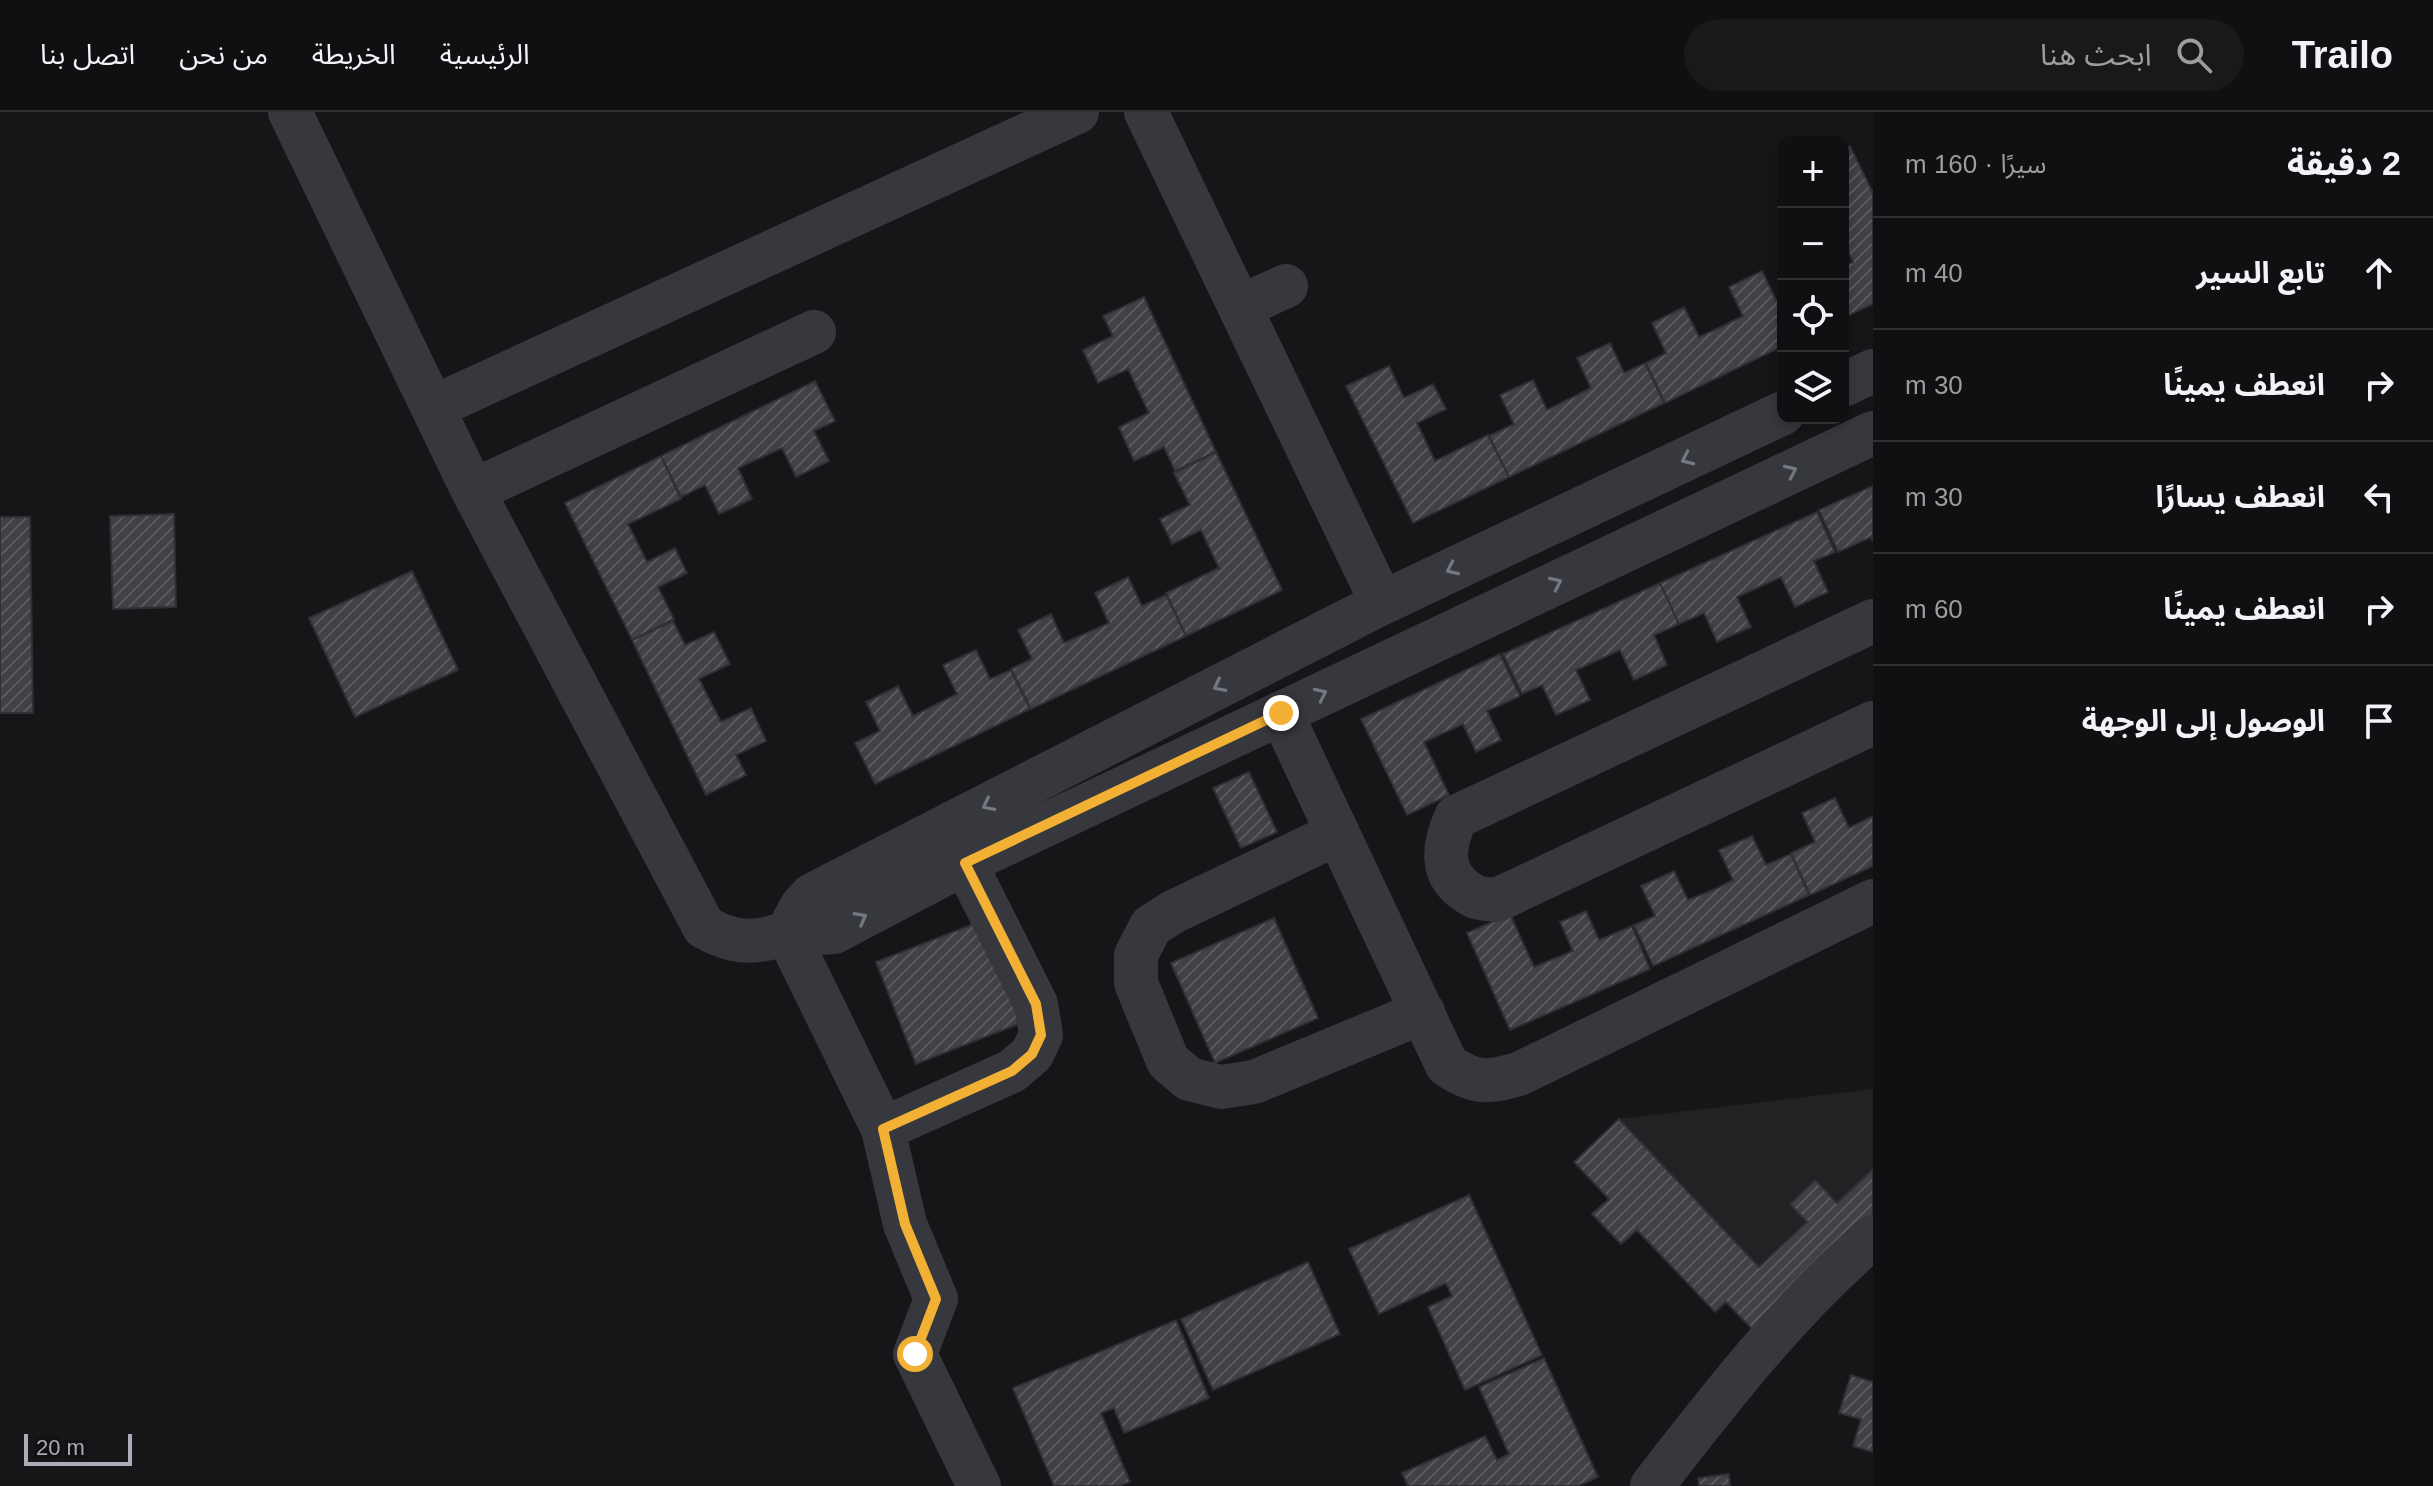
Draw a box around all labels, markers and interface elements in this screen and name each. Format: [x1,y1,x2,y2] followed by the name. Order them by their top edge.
[1684,19,2244,91] search box
[2172,33,2216,77] icon: search
[2292,34,2393,76] text: Trailo
[2040,38,2152,71] text: ابحث هنا
[40,39,135,70] text: اتصل بنا
[179,39,268,70] text: من نحن
[312,39,396,70] text: الخريطة
[440,39,530,70] text: الرئيسية
[1777,136,1849,424] map controls
[1777,136,1849,208] button: +
[2287,144,2401,182] text: 2 دقيقة
[1905,149,2046,179] text: سيرًا · 160 m
[1777,208,1849,280] button: −
[2357,251,2401,295] icon: ahead
[2196,256,2325,289] text: تابع السير
[1905,258,1963,288] text: 40 m
[1777,280,1849,352] button: locate
[1777,352,1849,424] button: layers
[2357,363,2401,407] icon: right
[2163,368,2325,401] text: انعطف يمينًا
[1905,370,1963,400] text: 30 m
[1681,449,1695,465] one-way arrow
[1783,465,1798,481] one-way arrow
[2357,475,2401,519] icon: left
[2156,480,2325,513] text: انعطف يسارًا
[1905,482,1963,512] text: 30 m
[1446,560,1460,576] one-way arrow
[1548,577,1563,593] one-way arrow
[2357,587,2401,631] icon: right
[2163,592,2325,625] text: انعطف يمينًا
[1905,594,1963,624] text: 60 m
[1213,676,1228,691] one-way arrow
[1313,688,1328,704] one-way arrow
[1263,695,1299,731] route end
[2357,699,2401,743] icon: arrive
[2082,704,2325,737] text: الوصول إلى الوجهة
[982,795,997,810] one-way arrow
[852,912,867,927] one-way arrow
[897,1336,933,1372] route start
[24,1430,132,1466] scale bar
[36,1435,85,1460] text: 20 m

